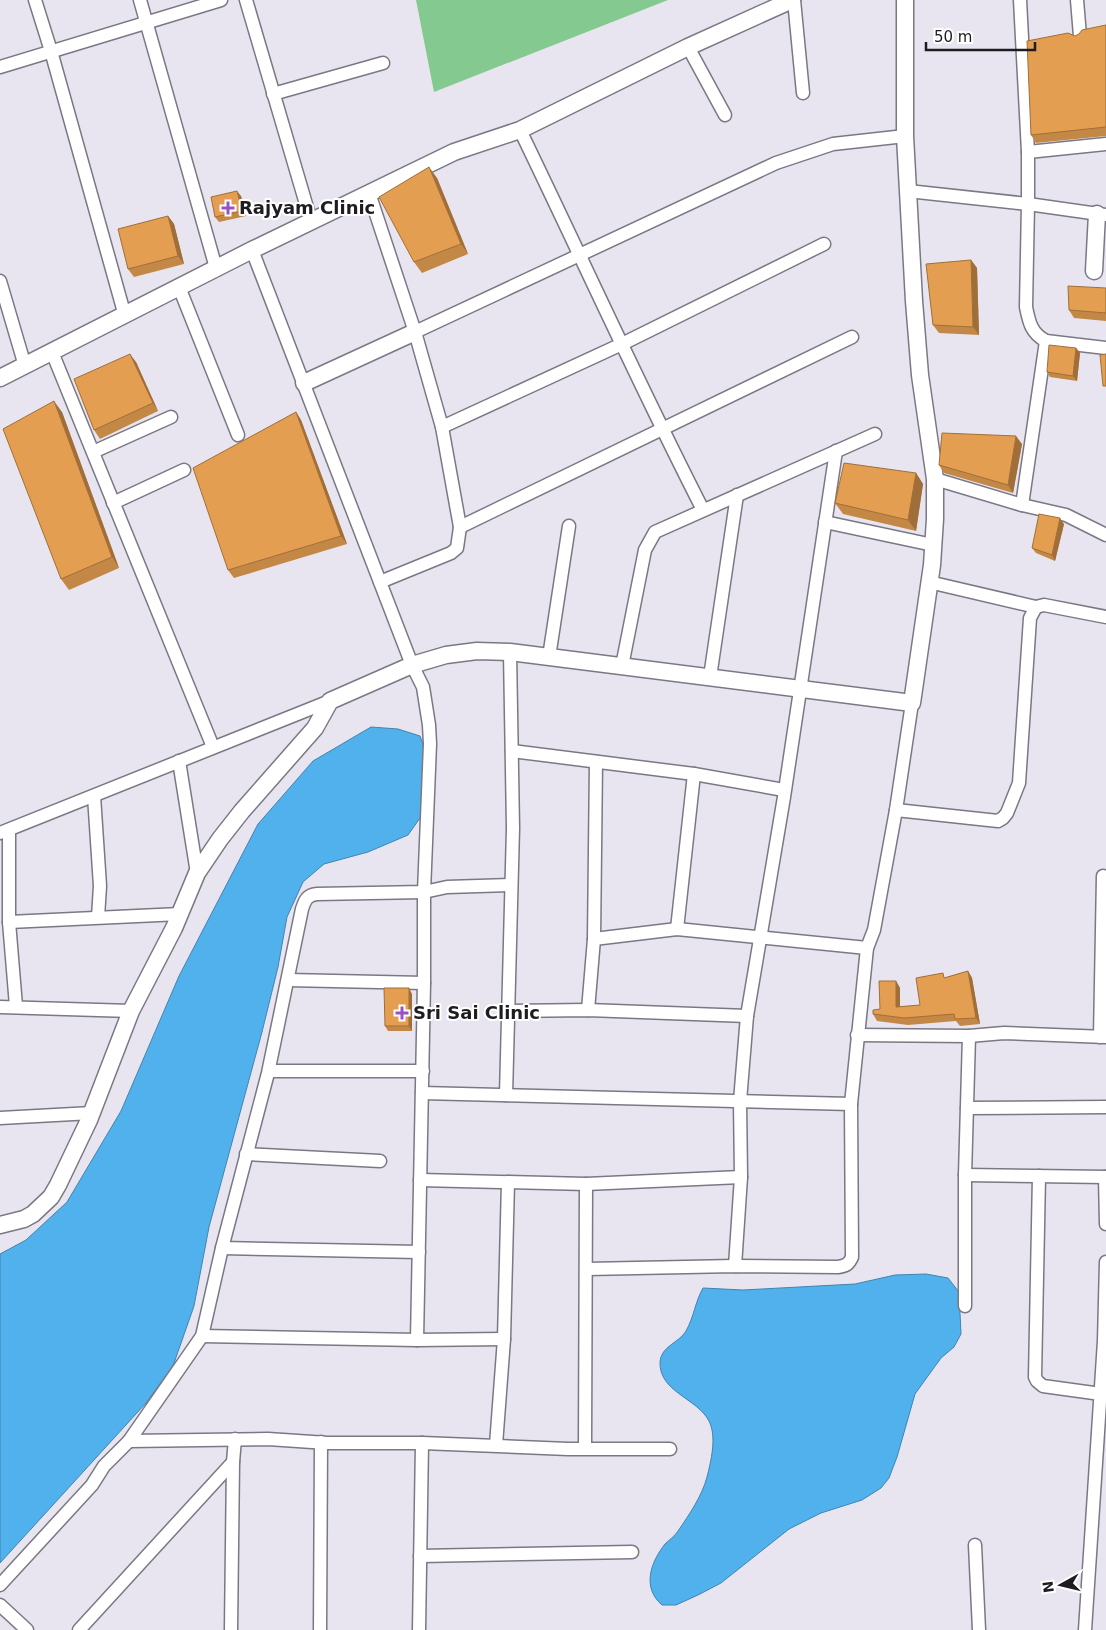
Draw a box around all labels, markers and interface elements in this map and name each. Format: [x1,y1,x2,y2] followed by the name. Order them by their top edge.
[926,20,1035,52] scale bar
[934,28,972,46] text: 50 m
[239,197,375,218] place label: Rajyam Clinic
[221,201,235,215] marker: Rajyam Clinic
[413,1002,540,1023] place label: Sri Sai Clinic
[395,1006,409,1020] marker: Sri Sai Clinic
[1036,1560,1086,1610] north arrow
[1039,1580,1057,1594] text: N

